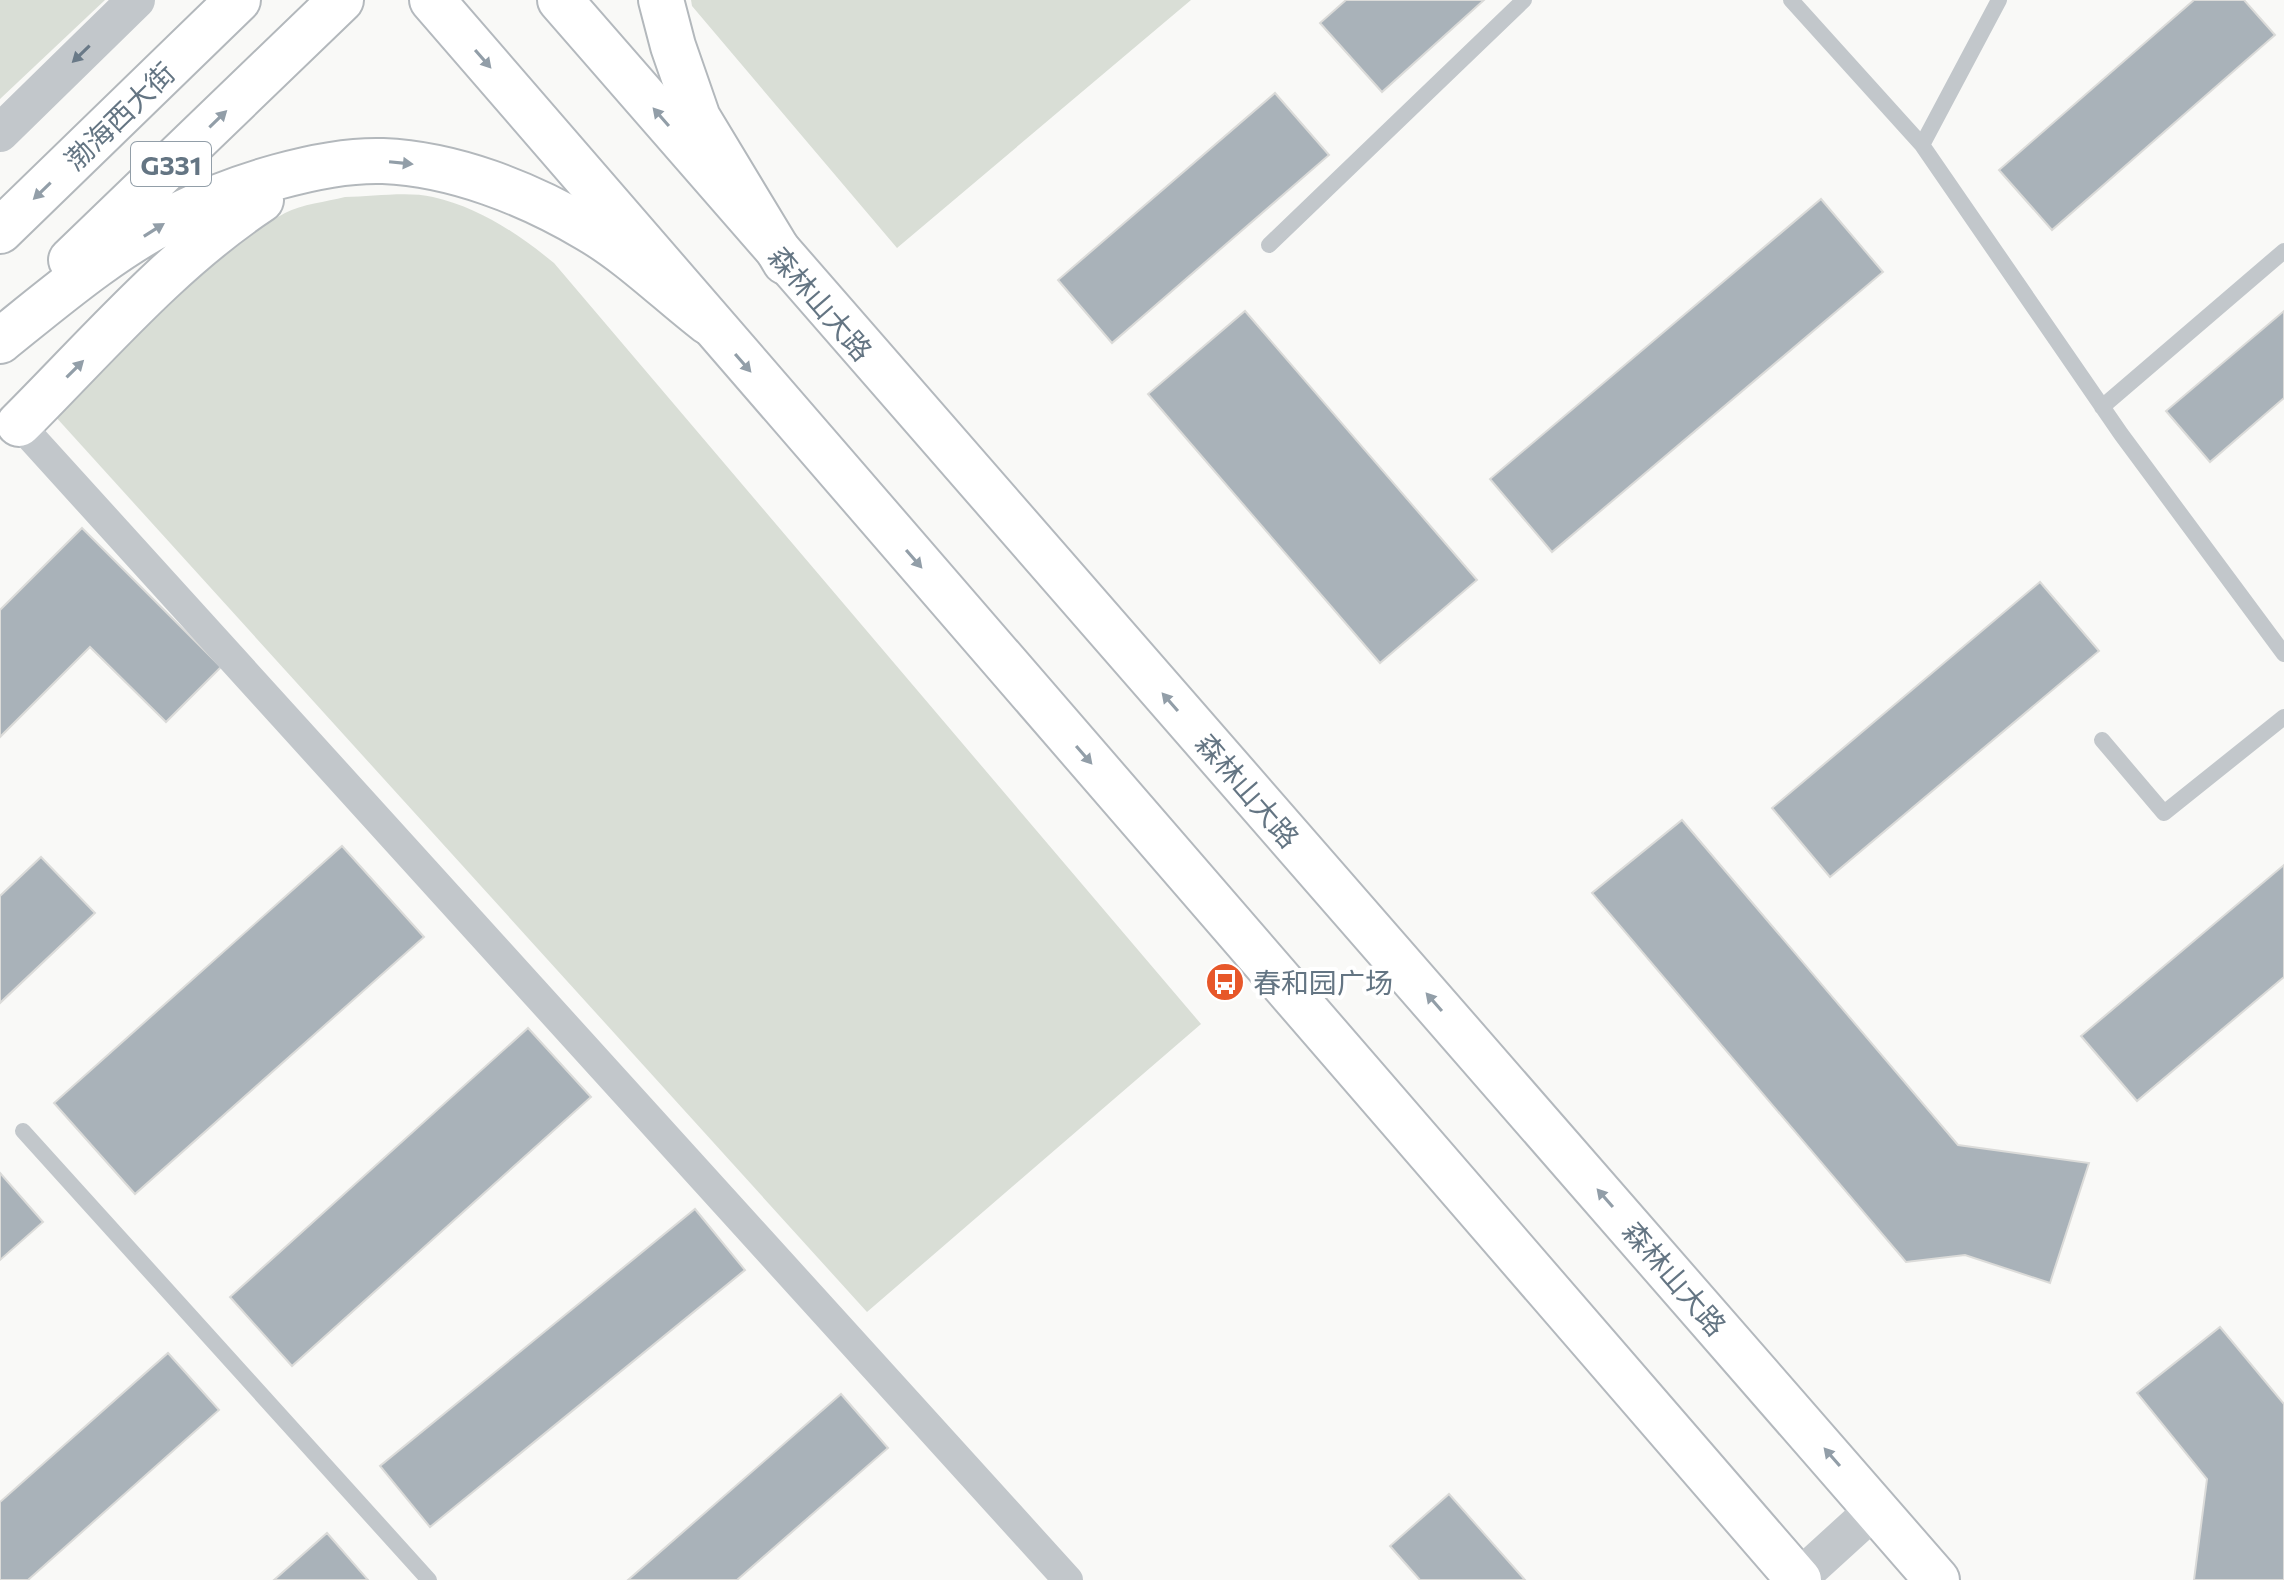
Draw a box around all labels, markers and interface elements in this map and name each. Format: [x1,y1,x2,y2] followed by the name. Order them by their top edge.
[72,45,91,63] one-way arrow
[473,50,491,69] one-way arrow
[57,55,181,177] street label: 渤海西大街
[653,108,670,128] one-way arrow
[208,110,227,128] one-way arrow
[131,142,211,186] road number: G331
[389,157,414,170] one-way arrow
[33,181,52,200] one-way arrow
[143,223,165,237] one-way arrow
[762,239,880,367] street label: 森林山大路
[734,352,751,372] one-way arrow
[65,360,84,379] one-way arrow
[904,550,922,569] one-way arrow
[1162,692,1179,712] one-way arrow
[1189,726,1307,854] street label: 森林山大路
[1075,745,1092,765] one-way arrow
[1204,961,1246,1003] bus stop icon: 春和园广场
[1253,965,1393,999] place label: 春和园广场
[1425,993,1443,1012] one-way arrow
[1597,1188,1614,1208] one-way arrow
[1616,1214,1734,1342] street label: 森林山大路
[1824,1447,1841,1467] one-way arrow

